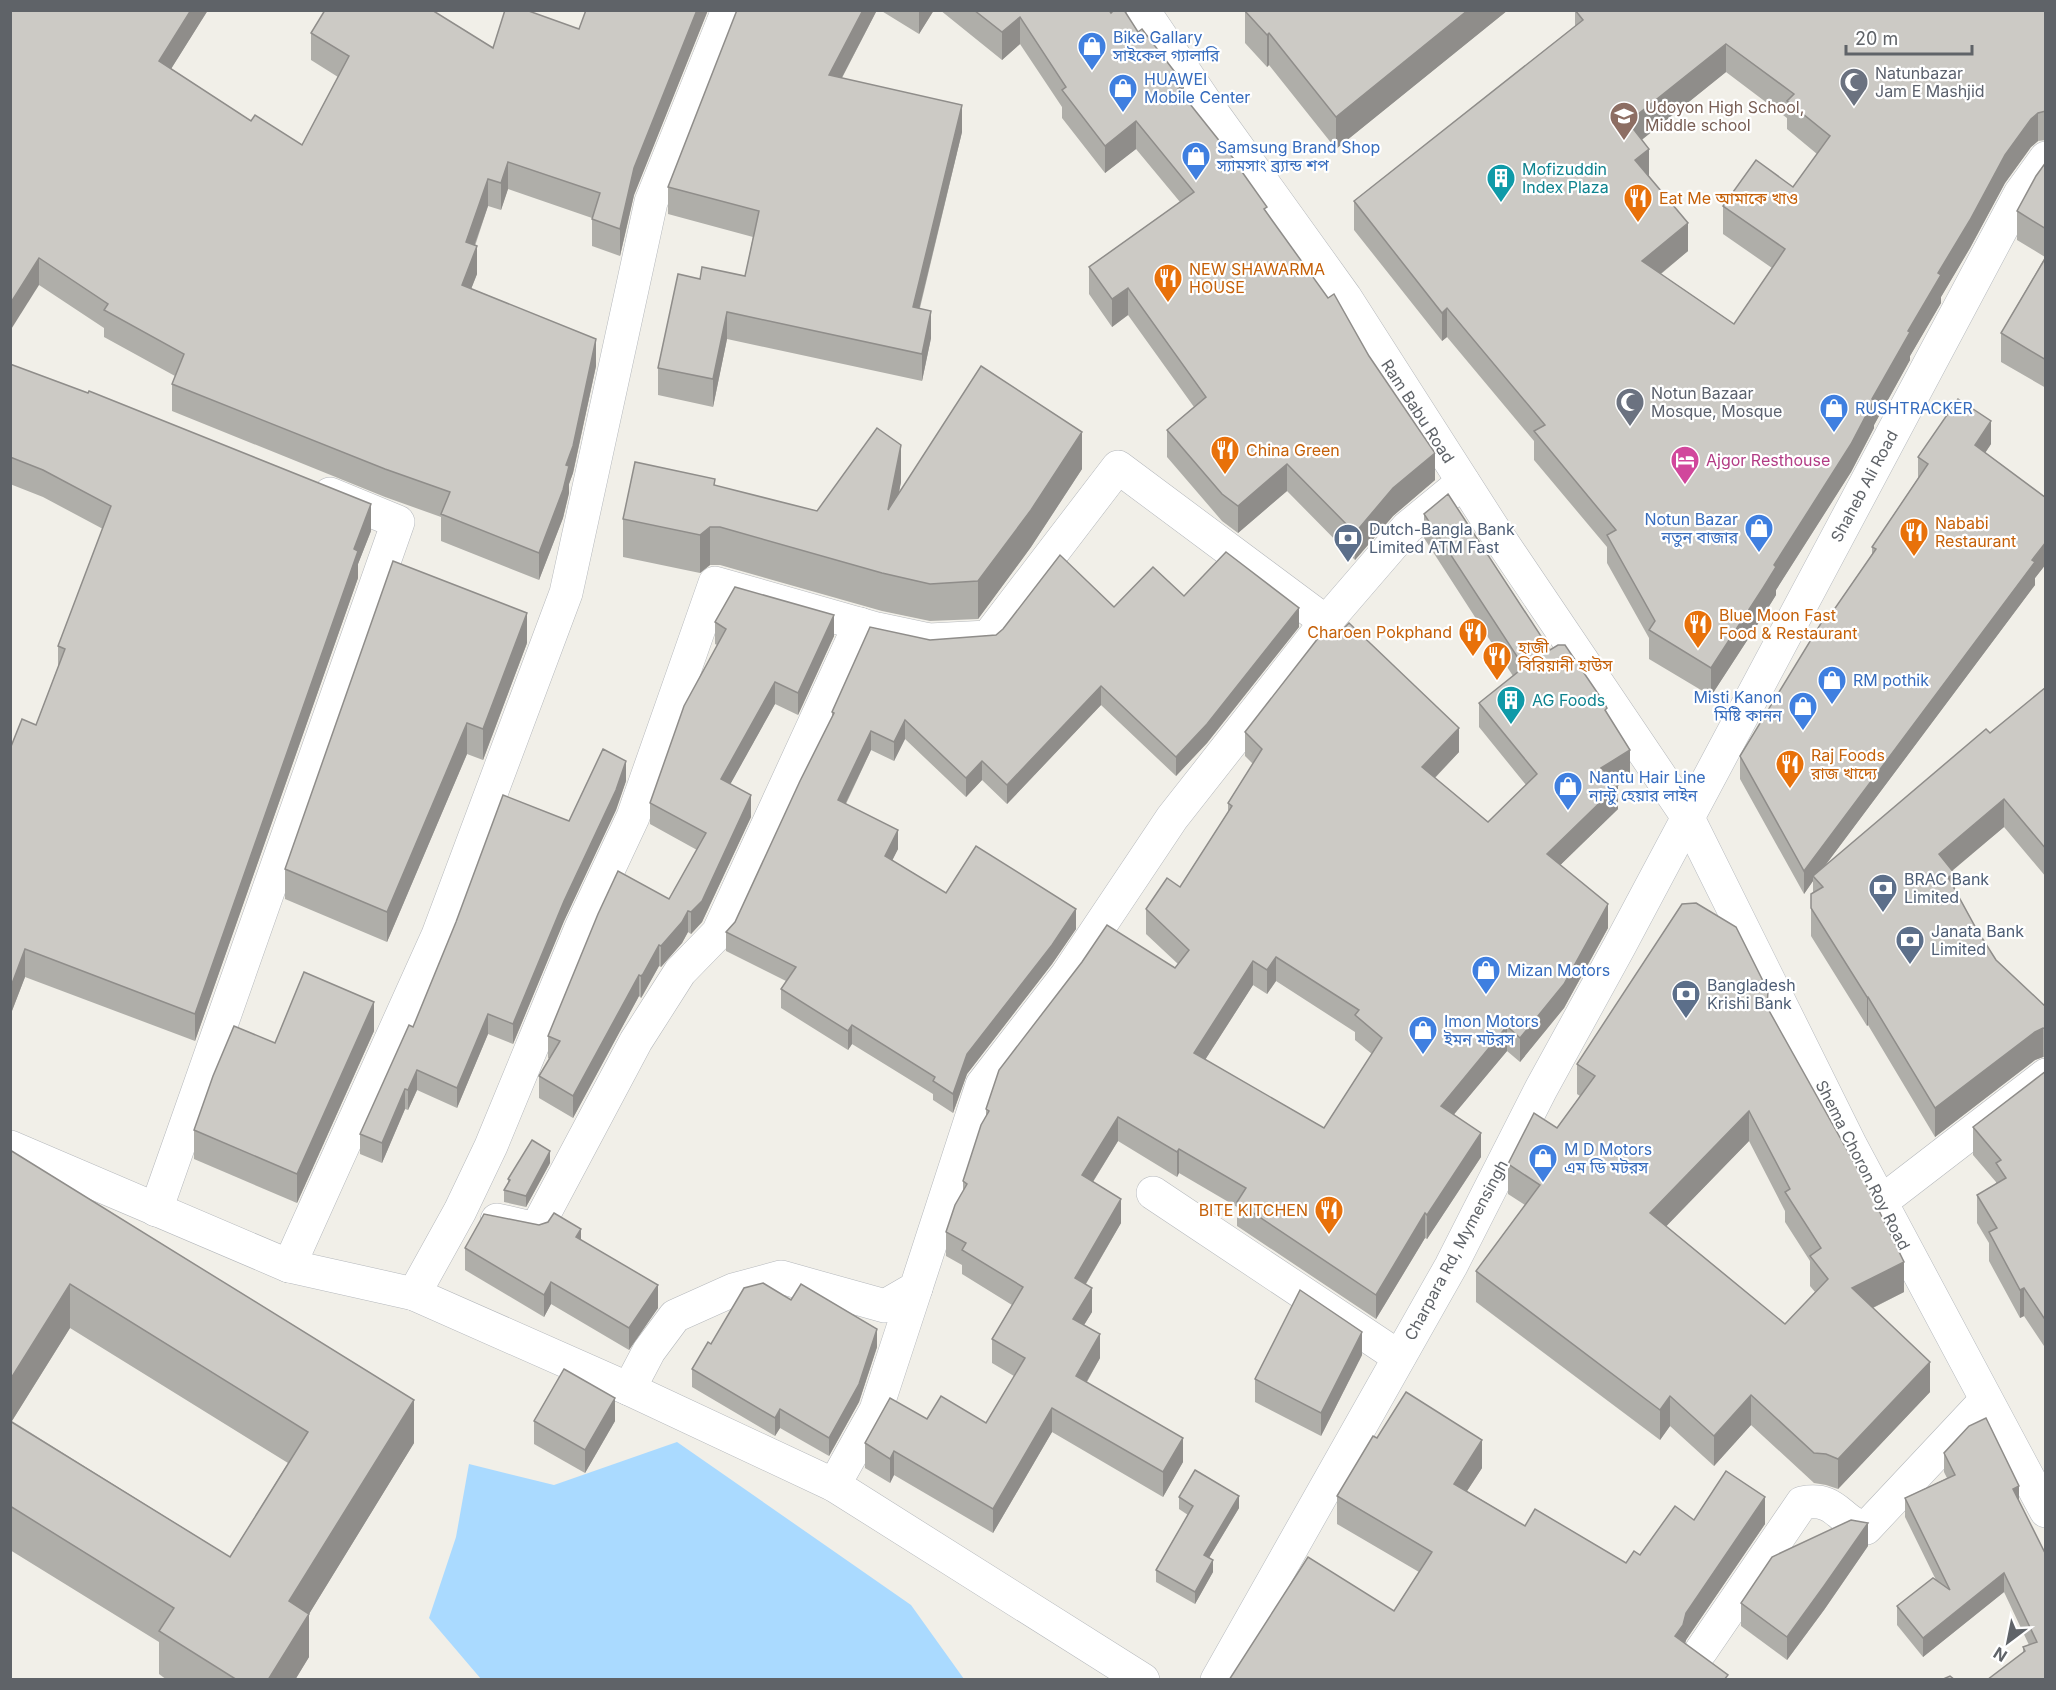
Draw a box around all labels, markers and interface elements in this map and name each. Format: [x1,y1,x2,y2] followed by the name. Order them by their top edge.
[1846,18,1972,56] scale bar
[1112,27,1220,65] place label: Bike Gallary সাইকেল গ্যালারি
[1855,28,1898,49] text: 20 m
[1076,30,1108,72] shop icon: Bike Gallary সাইকেল গ্যালারি
[1875,63,1985,101] place label: Natunbazar Jam E Mashjid
[1838,66,1870,108] mosque icon: Natunbazar Jam E Mashjid
[1144,69,1250,107] place label: HUAWEI Mobile Center
[1107,72,1139,114] shop icon: HUAWEI Mobile Center
[1645,97,1804,135] place label: Udoyon High School, Middle school
[1608,100,1640,142] school or university icon: Udoyon High School, Middle school
[1216,137,1380,175] place label: Samsung Brand Shop স্যামসাং ব্র্যান্ড শপ
[1180,140,1212,182] shop icon: Samsung Brand Shop স্যামসাং ব্র্যান্ড শপ
[1522,159,1609,197] place label: Mofizuddin Index Plaza
[1485,162,1517,204] building icon: Mofizuddin Index Plaza
[1622,182,1654,224] restaurant icon: Eat Me আমাকে খাও
[1659,188,1798,208] place label: Eat Me আমাকে খাও
[1189,259,1325,297] place label: NEW SHAWARMA HOUSE
[1152,262,1184,304] restaurant icon: NEW SHAWARMA HOUSE
[1377,355,1459,467] street label: Ram Babu Road
[1651,383,1782,421] place label: Notun Bazaar Mosque, Mosque
[1614,386,1646,428] mosque icon: Notun Bazaar Mosque, Mosque
[1818,392,1850,434] shop icon: RUSHTRACKER
[1855,398,1973,418] place label: RUSHTRACKER
[1826,427,1902,545] street label: Shaheb Ali Road
[1209,434,1241,476] restaurant icon: China Green
[1246,440,1340,460] place label: China Green
[1669,444,1701,486] hotel icon: Ajgor Resthouse
[1706,450,1830,470] place label: Ajgor Resthouse
[1644,509,1738,547] place label: Notun Bazar নতুন বাজার
[1743,512,1775,554] shop icon: Notun Bazar নতুন বাজার
[1935,513,2016,551] place label: Nababi Restaurant
[1898,516,1930,558] restaurant icon: Nababi Restaurant
[1369,519,1515,557] place label: Dutch-Bangla Bank Limited ATM Fast
[1332,522,1364,564] bank icon: Dutch-Bangla Bank Limited ATM Fast
[1719,605,1857,643] place label: Blue Moon Fast Food & Restaurant
[1682,608,1714,650] restaurant icon: Blue Moon Fast Food & Restaurant
[1457,616,1489,658] restaurant icon: Charoen Pokphand
[1307,622,1452,642] place label: Charoen Pokphand
[1517,637,1613,675] place label: হাজী বিরিয়ানী হাউস
[1481,640,1513,682] restaurant icon: হাজী বিরিয়ানী হাউস
[1816,664,1848,706] shop icon: RM pothik
[1853,670,1929,690] place label: RM pothik
[1495,684,1527,726] building icon: AG Foods
[1693,687,1782,725] place label: Misti Kanon মিষ্টি কানন
[1532,690,1605,710] place label: AG Foods
[1787,690,1819,732] shop icon: Misti Kanon মিষ্টি কানন
[1810,745,1885,783] place label: Raj Foods রাজ খাদ্যে
[1774,748,1806,790] restaurant icon: Raj Foods রাজ খাদ্যে
[1588,767,1706,805] place label: Nantu Hair Line নান্টু হেয়ার লাইন
[1552,770,1584,812] shop icon: Nantu Hair Line নান্টু হেয়ার লাইন
[1904,869,1989,907] place label: BRAC Bank Limited
[1867,872,1899,914] bank icon: BRAC Bank Limited
[1931,921,2024,959] place label: Janata Bank Limited
[1894,924,1926,966] bank icon: Janata Bank Limited
[1470,954,1502,996] shop icon: Mizan Motors
[1507,960,1610,980] place label: Mizan Motors
[1707,975,1796,1013] place label: Bangladesh Krishi Bank
[1670,978,1702,1020] bank icon: Bangladesh Krishi Bank
[1443,1011,1539,1049] place label: Imon Motors ইমন মটরস
[1407,1014,1439,1056] shop icon: Imon Motors ইমন মটরস
[1811,1077,1915,1253] street label: Shema Choron Roy Road
[1564,1139,1652,1177] place label: M D Motors এম ডি মটরস
[1527,1142,1559,1184] shop icon: M D Motors এম ডি মটরস
[1400,1156,1512,1344] street label: Charpara Rd, Mymensingh
[1313,1194,1345,1236] restaurant icon: BITE KITCHEN
[1199,1200,1308,1220] place label: BITE KITCHEN
[1978,1612,2038,1672] north arrow
[1990,1643,2011,1666] text: N

